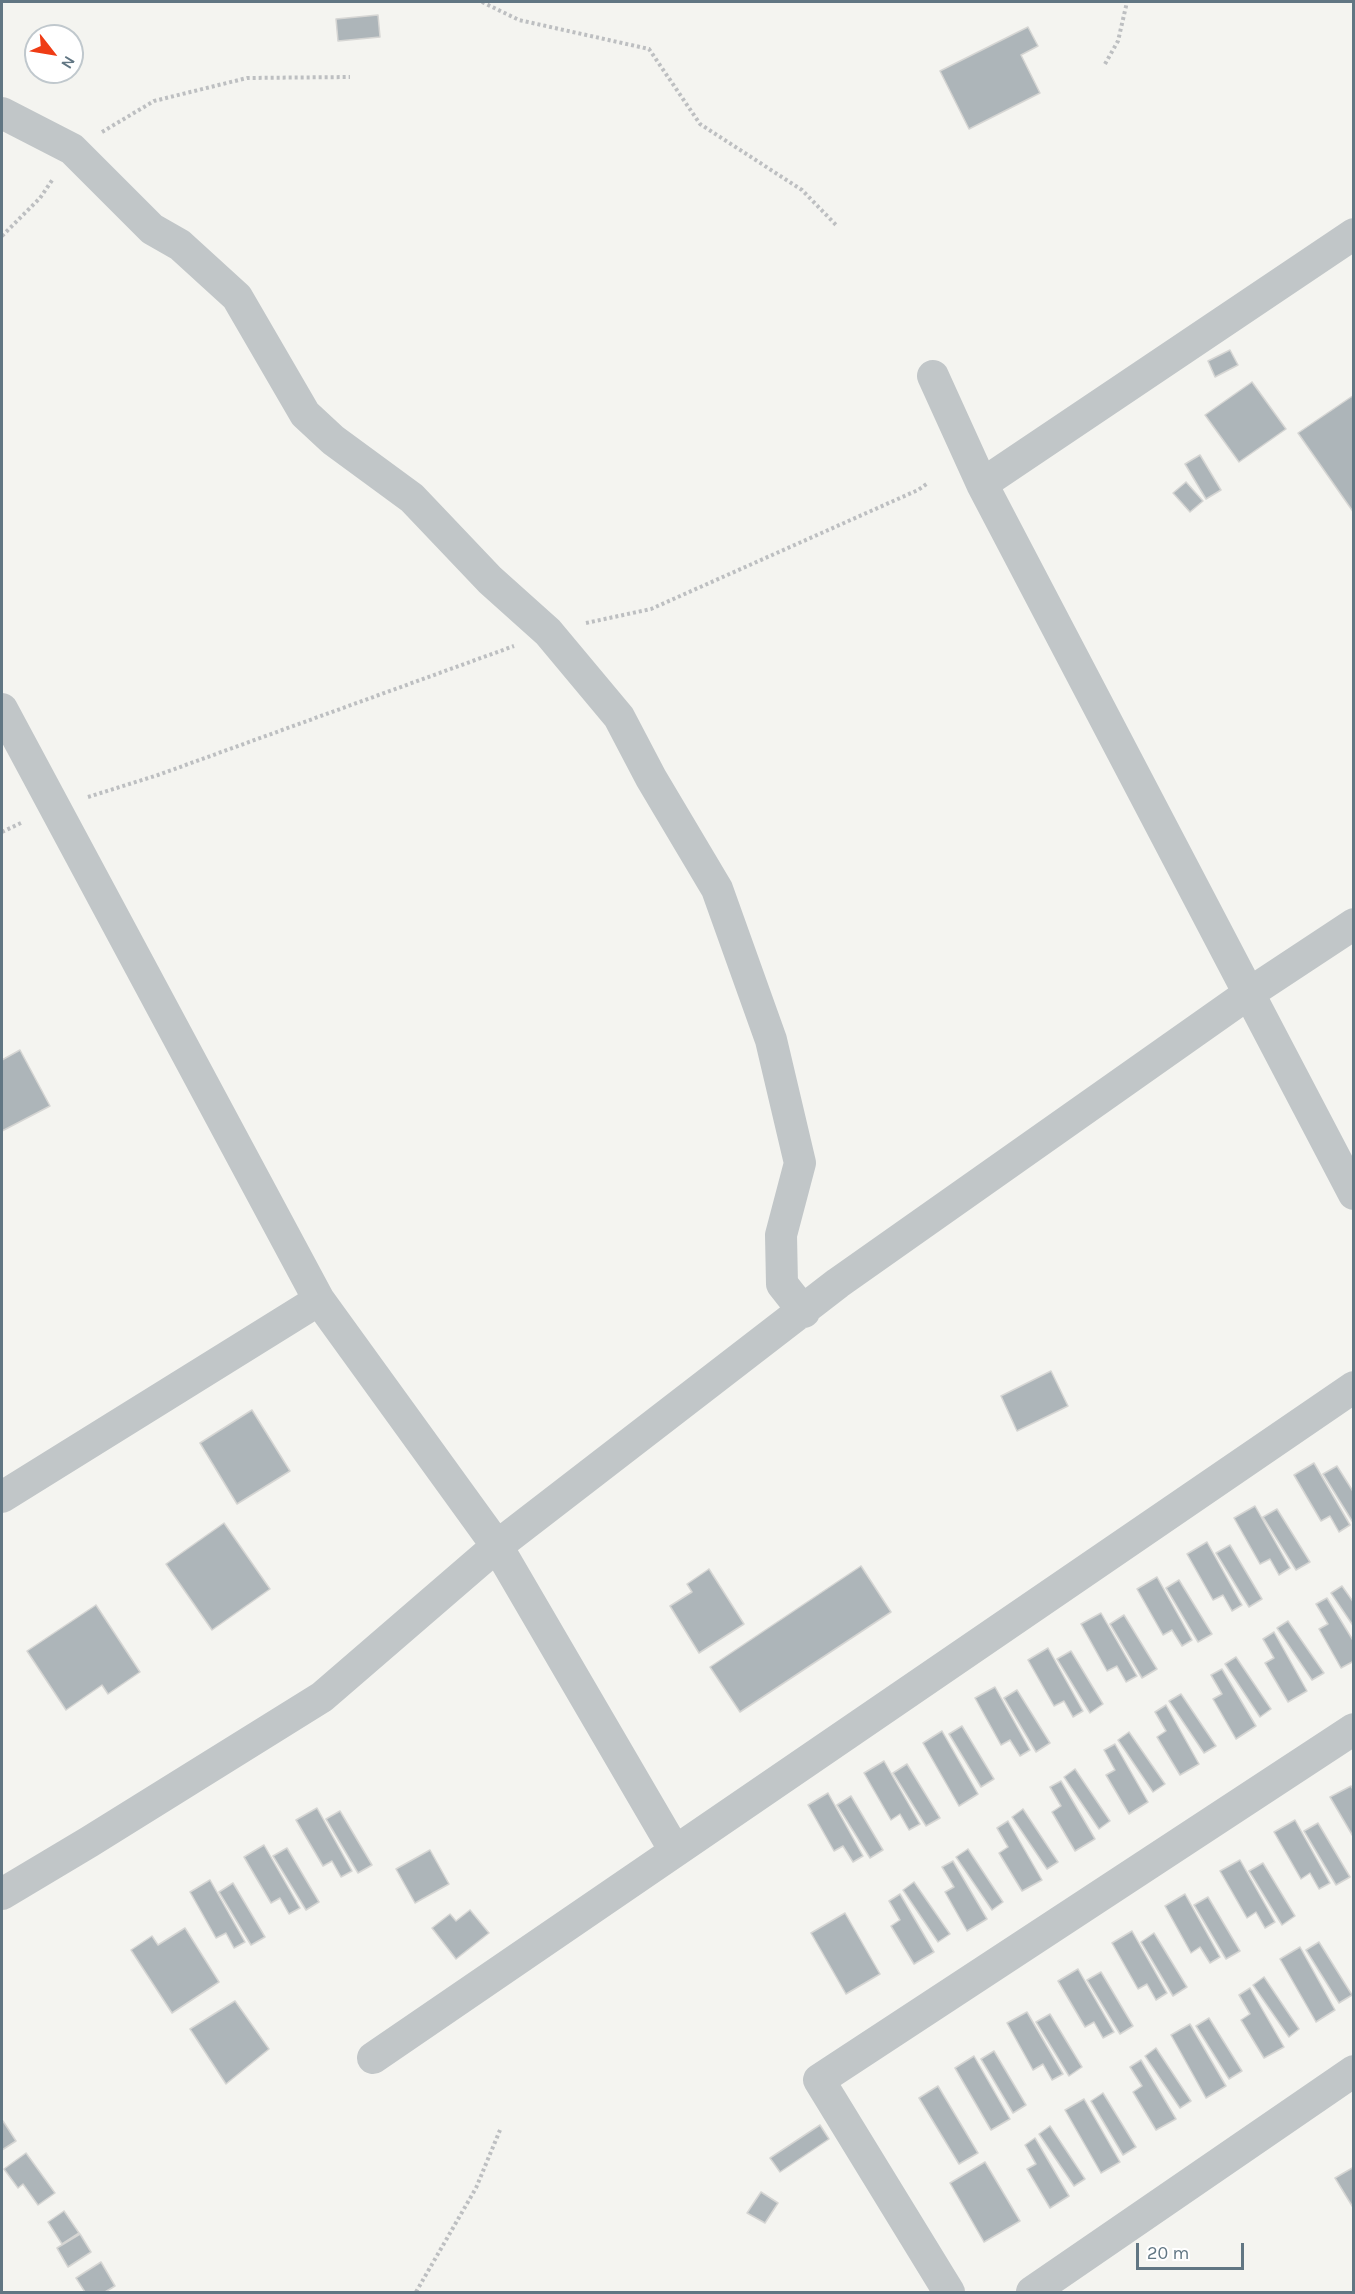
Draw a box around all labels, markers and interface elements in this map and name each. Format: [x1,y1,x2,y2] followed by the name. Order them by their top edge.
[24,24,84,84] north arrow
[57,53,79,72] text: N
[1139,2231,1247,2269] scale bar
[1147,2242,1189,2264] text: 20 m

